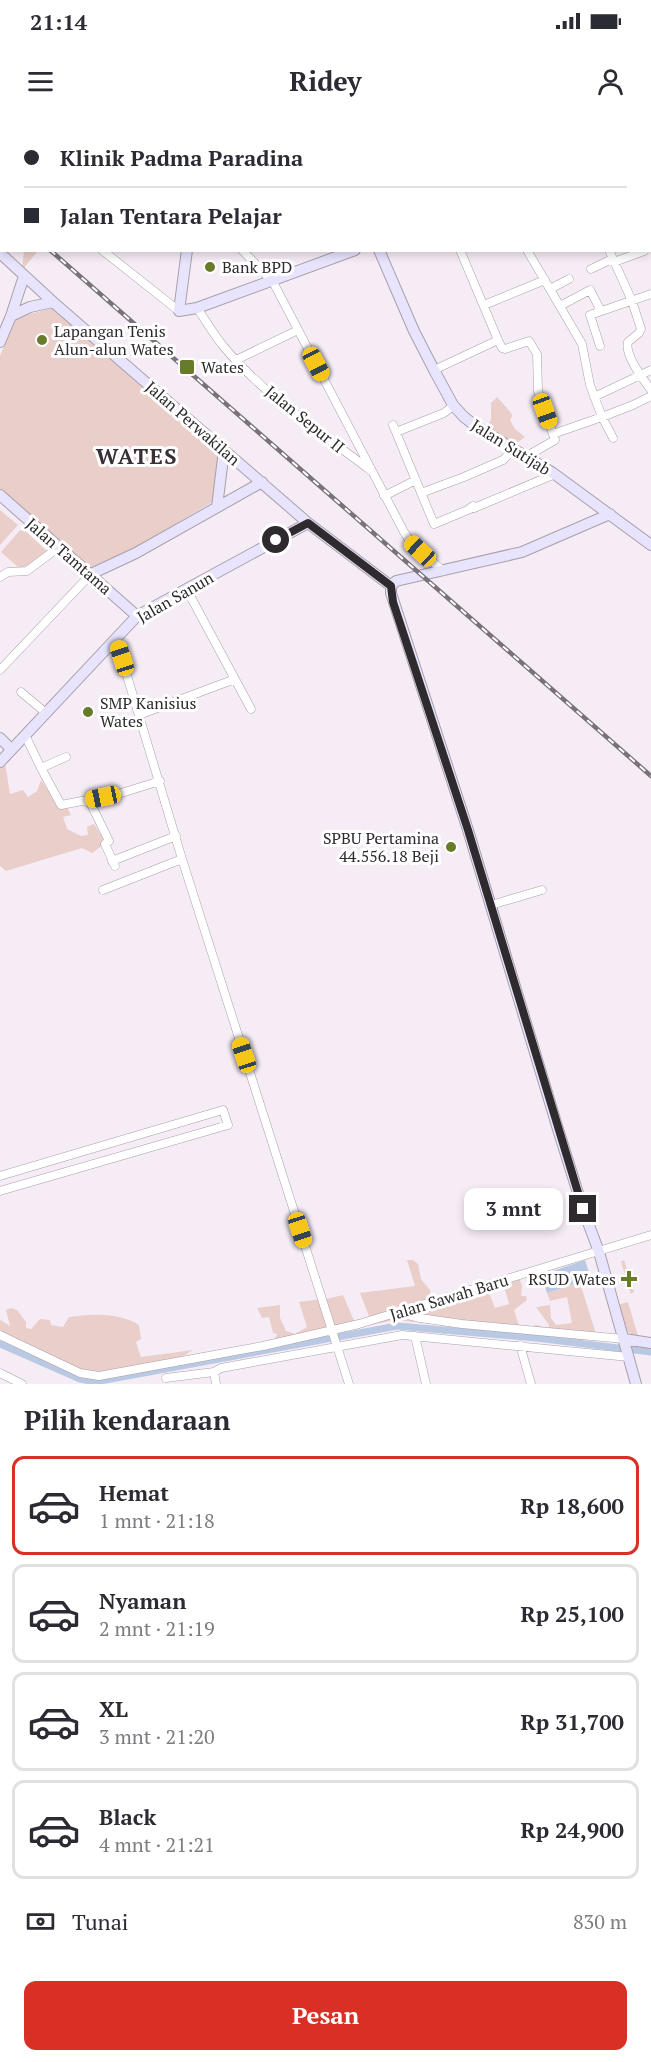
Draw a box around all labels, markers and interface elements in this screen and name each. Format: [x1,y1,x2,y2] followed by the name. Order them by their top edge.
[30,7,87,36] text: 21:14
[289,63,362,99] text: Ridey
[24,65,57,98] icon: menu
[594,65,627,98] icon: person
[60,143,303,172] text: Klinik Padma Paradina
[60,201,282,230] text: Jalan Tentara Pelajar
[222,256,292,278] place label: Bank BPD
[203,260,217,274] marker: Bank BPD
[54,320,174,360] place label: Lapangan Tenis Alun-alun Wates
[35,333,49,347] marker: Lapangan Tenis Alun-alun Wates
[300,344,332,384] car
[201,356,244,378] place label: Wates
[178,358,196,376] marker: Wates
[141,376,245,470] street label: Jalan Perwakilan
[261,380,349,458] street label: Jalan Sepur II
[530,391,560,431] car
[467,414,555,480] street label: Jalan Sutijab
[96,441,178,470] district label: WATES
[21,513,117,599] street label: Jalan Tamtama
[262,526,289,553] route start
[401,532,439,570] car
[133,566,218,628] street label: Jalan Sanun
[108,638,136,678] car
[100,692,197,732] place label: SMP Kanisius Wates
[81,705,95,719] marker: SMP Kanisius Wates
[84,784,122,810] car
[323,827,439,867] place label: SPBU Pertamina 44.556.18 Beji
[444,840,458,854] marker: SPBU Pertamina 44.556.18 Beji
[230,1035,258,1075] car
[463,1188,562,1230] callout: 3 mnt
[485,1195,542,1222] text: 3 mnt
[569,1195,596,1222] route end
[286,1210,314,1250] car
[528,1268,616,1290] place label: RSUD Wates
[387,1269,511,1325] street label: Jalan Sawah Baru
[620,1270,638,1288] marker: RSUD Wates
[24,1402,230,1438] text: Pilih kendaraan
[99,1478,169,1507] text: Hemat
[27,1479,81,1533] icon: car
[520,1491,624,1520] text: Rp 18,600
[99,1507,215,1534] text: 1 mnt · 21:18
[99,1586,186,1615] text: Nyaman
[27,1587,81,1641] icon: car
[520,1599,624,1628] text: Rp 25,100
[99,1615,215,1642] text: 2 mnt · 21:19
[99,1694,128,1723] text: XL
[27,1695,81,1749] icon: car
[520,1707,624,1736] text: Rp 31,700
[99,1723,215,1750] text: 3 mnt · 21:20
[99,1802,156,1831] text: Black
[27,1803,81,1857] icon: car
[520,1815,624,1844] text: Rp 24,900
[99,1831,215,1858] text: 4 mnt · 21:21
[24,1905,57,1938] icon: cash
[72,1907,128,1936] text: Tunai
[573,1908,627,1935] text: 830 m
[24,1981,627,2050] button: Pesan

